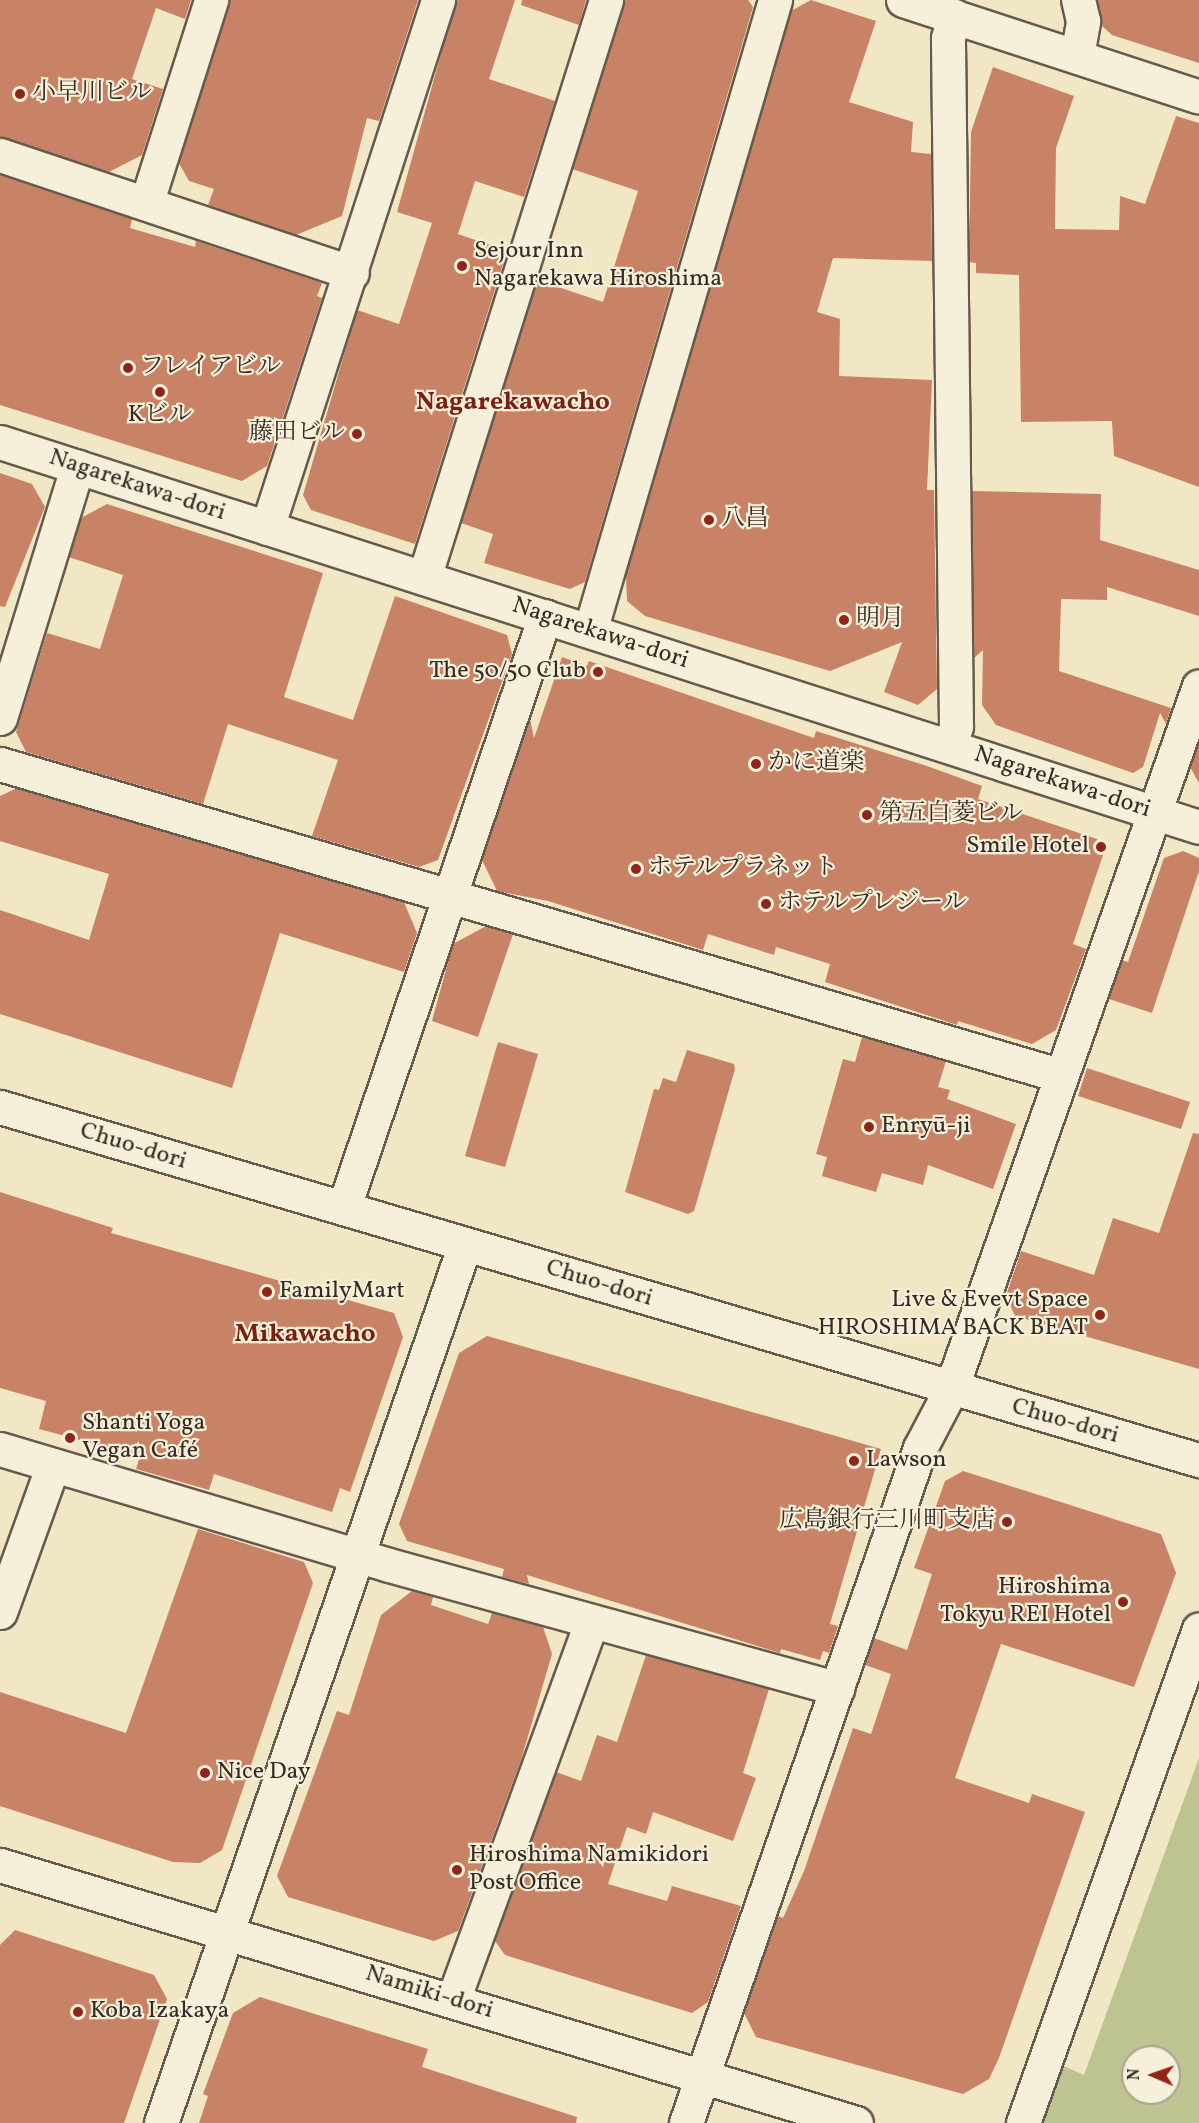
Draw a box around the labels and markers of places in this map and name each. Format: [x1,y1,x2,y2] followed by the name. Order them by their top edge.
[32,80,152,108] place label: 小早川ビル
[13,87,27,101] marker: 小早川ビル
[474,238,722,294] place label: Sejour Inn Nagarekawa Hiroshima
[455,259,469,273] marker: Sejour Inn Nagarekawa Hiroshima
[140,354,284,382] place label: フレイアビル
[121,361,135,375] marker: フレイアビル
[153,385,167,399] marker: Kビル
[128,402,192,430] place label: Kビル
[249,420,345,448] place label: 藤田ビル
[350,427,364,441] marker: 藤田ビル
[721,506,769,534] place label: 八昌
[702,513,716,527] marker: 八昌
[856,606,904,634] place label: 明月
[837,613,851,627] marker: 明月
[429,658,586,686] place label: The 50/50 Club
[591,665,605,679] marker: The 50/50 Club
[768,750,864,778] place label: かに道楽
[749,757,763,771] marker: かに道楽
[879,801,1023,829] place label: 第五白菱ビル
[860,808,874,822] marker: 第五白菱ビル
[966,833,1089,861] place label: Smile Hotel
[1094,840,1108,854] marker: Smile Hotel
[648,855,840,883] place label: ホテルプラネット
[629,862,643,876] marker: ホテルプラネット
[778,890,970,918] place label: ホテルプレジール
[759,897,773,911] marker: ホテルプレジール
[881,1113,970,1141] place label: Enryū-ji
[862,1120,876,1134] marker: Enryū-ji
[279,1278,405,1306] place label: FamilyMart
[260,1285,274,1299] marker: FamilyMart
[818,1287,1088,1343] place label: Live & Evevt Space HIROSHIMA BACK BEAT
[1093,1308,1107,1322] marker: Live & Evevt Space HIROSHIMA BACK BEAT
[82,1410,206,1466] place label: Shanti Yoga Vegan Café
[63,1431,77,1445] marker: Shanti Yoga Vegan Café
[866,1447,947,1475] place label: Lawson
[847,1454,861,1468] marker: Lawson
[779,1508,995,1536] place label: 広島銀行三川町支店
[1000,1515,1014,1529] marker: 広島銀行三川町支店
[940,1574,1111,1630] place label: Hiroshima Tokyu REI Hotel
[1116,1595,1130,1609] marker: Hiroshima Tokyu REI Hotel
[217,1759,311,1787] place label: Nice Day
[198,1766,212,1780] marker: Nice Day
[469,1842,709,1898] place label: Hiroshima Namikidori Post Office
[450,1863,464,1877] marker: Hiroshima Namikidori Post Office
[90,1998,229,2026] place label: Koba Izakaya
[71,2005,85,2019] marker: Koba Izakaya

